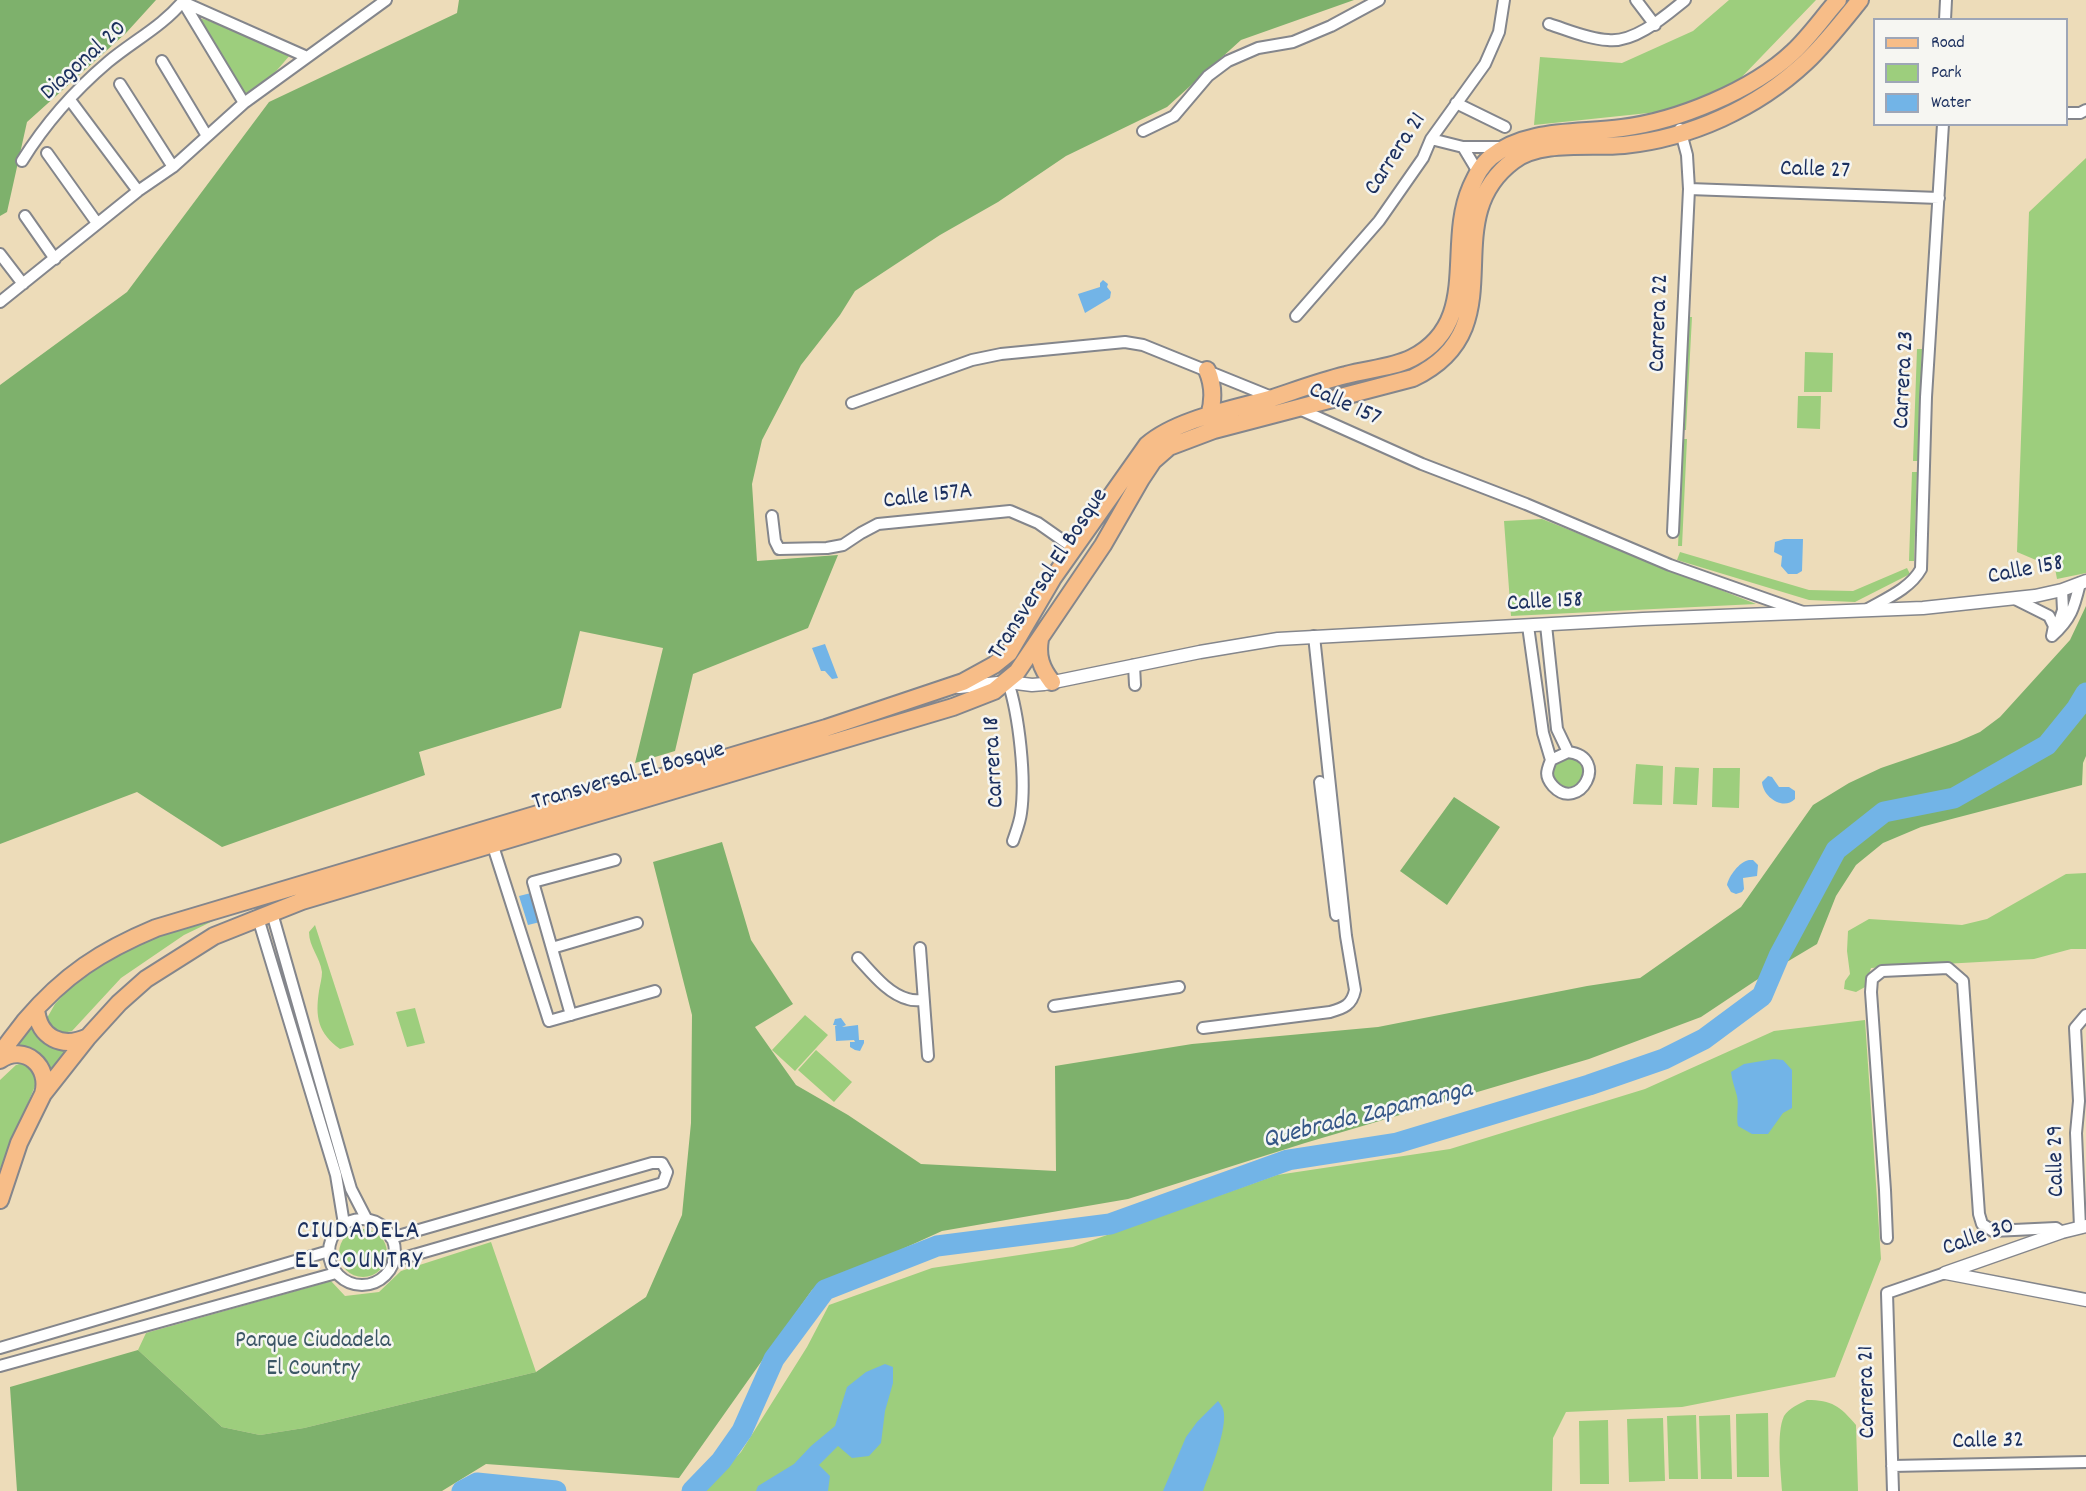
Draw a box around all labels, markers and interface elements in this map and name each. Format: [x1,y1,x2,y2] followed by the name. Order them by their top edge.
[36,16,134,108] street label: Diagonal 20
[1873,18,2068,126] legend
[1931,31,1965,56] text: Road
[1931,61,1962,86] text: Park
[1931,91,1971,116] text: Water
[1360,108,1434,202] street label: Carrera 21
[1779,156,1851,188] street label: Calle 27
[1645,273,1677,373] street label: Carrera 22
[1889,330,1923,430] street label: Carrera 23
[1303,377,1385,435] street label: Calle 157
[882,478,974,518] street label: Calle 157A
[984,484,1116,666] street label: Transversal El Bosque
[1986,551,2066,593] street label: Calle 158
[1506,588,1584,620] street label: Calle 158
[979,715,1013,809] street label: Carrera 18
[529,737,729,819] street label: Transversal El Bosque
[1260,1076,1476,1158] water label: Quebrada Zapamanga
[2043,1125,2073,1197] street label: Calle 29
[1939,1213,2019,1265] street label: Calle 30
[294,1217,424,1278] district label: CIUDADELA EL COUNTRY
[235,1329,391,1385] park label: Parque Ciudadela El Country
[1854,1345,1884,1439] street label: Carrera 21
[1952,1428,2024,1458] street label: Calle 32

